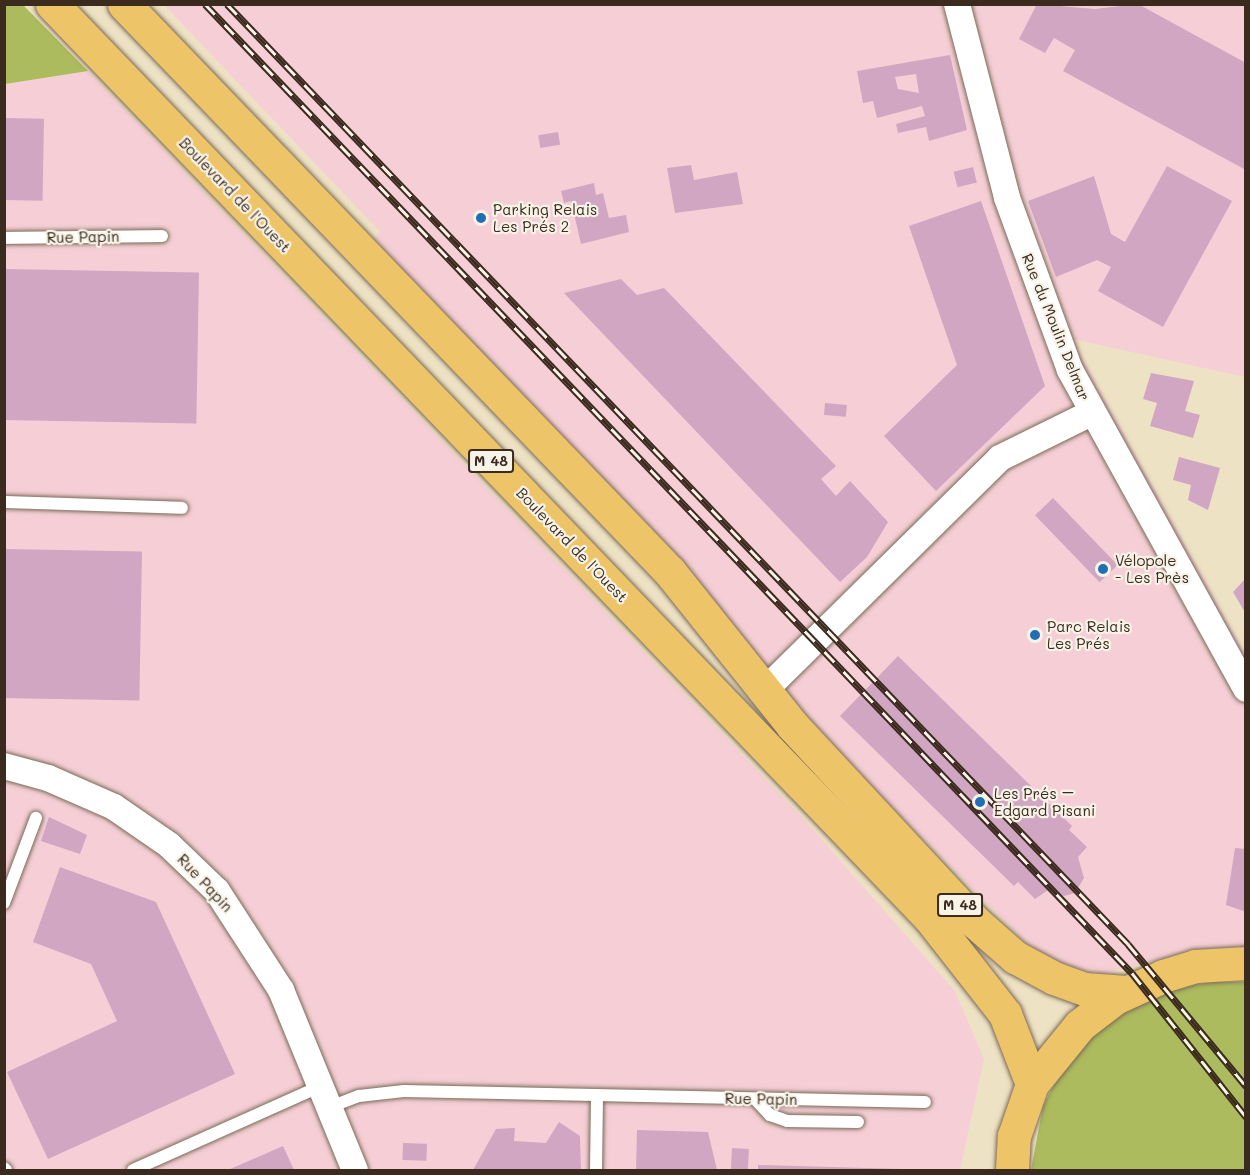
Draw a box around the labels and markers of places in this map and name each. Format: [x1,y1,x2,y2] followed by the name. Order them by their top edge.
[493,200,597,235] place label: Parking Relais Les Prés 2
[474,211,488,225] marker: Parking Relais Les Prés 2
[1115,551,1189,586] place label: Vélopole - Les Près
[1096,562,1110,576] marker: Vélopole - Les Près
[1047,617,1131,652] place label: Parc Relais Les Prés
[1028,628,1042,642] marker: Parc Relais Les Prés
[994,784,1095,819] place label: Les Prés – Edgard Pisani
[971,793,989,811] marker: Les Prés – Edgard Pisani

